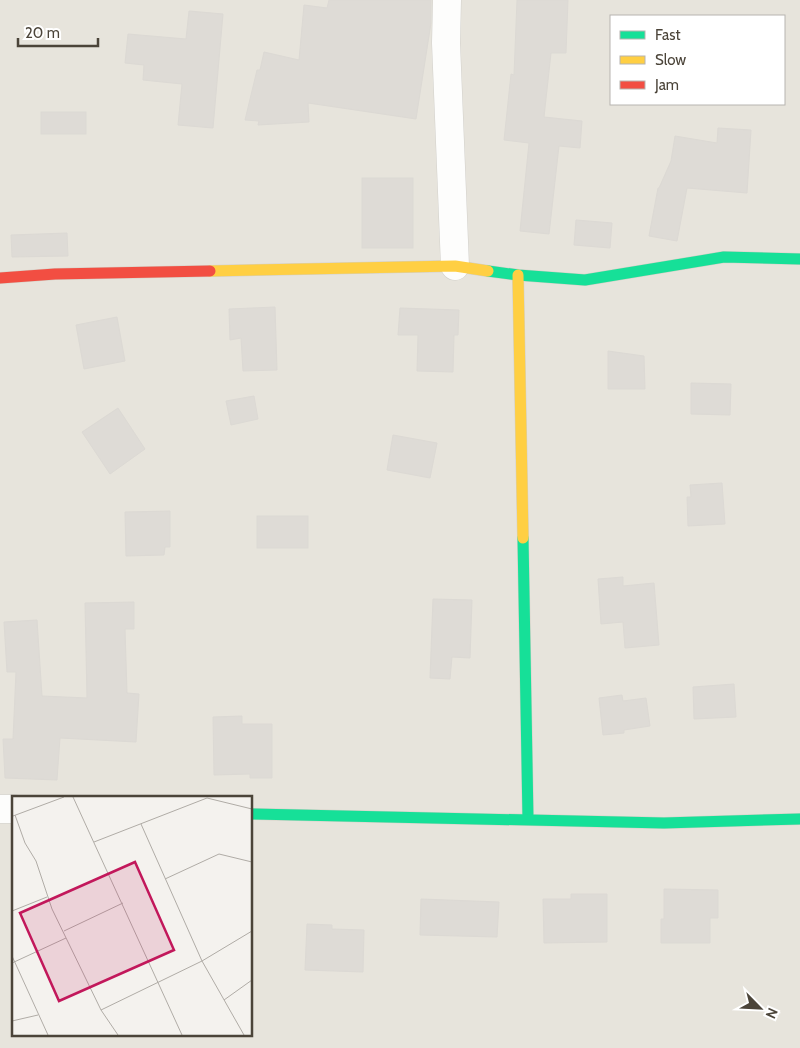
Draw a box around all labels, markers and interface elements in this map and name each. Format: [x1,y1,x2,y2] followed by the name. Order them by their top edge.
[18,15,98,47] scale bar
[610,15,785,105] legend
[25,24,60,42] text: 20 m
[655,26,680,44] text: Fast
[655,51,686,69] text: Slow
[654,76,679,94] text: Jam
[12,796,252,1036] inset map
[735,983,785,1033] north arrow
[762,1005,782,1021] text: N

